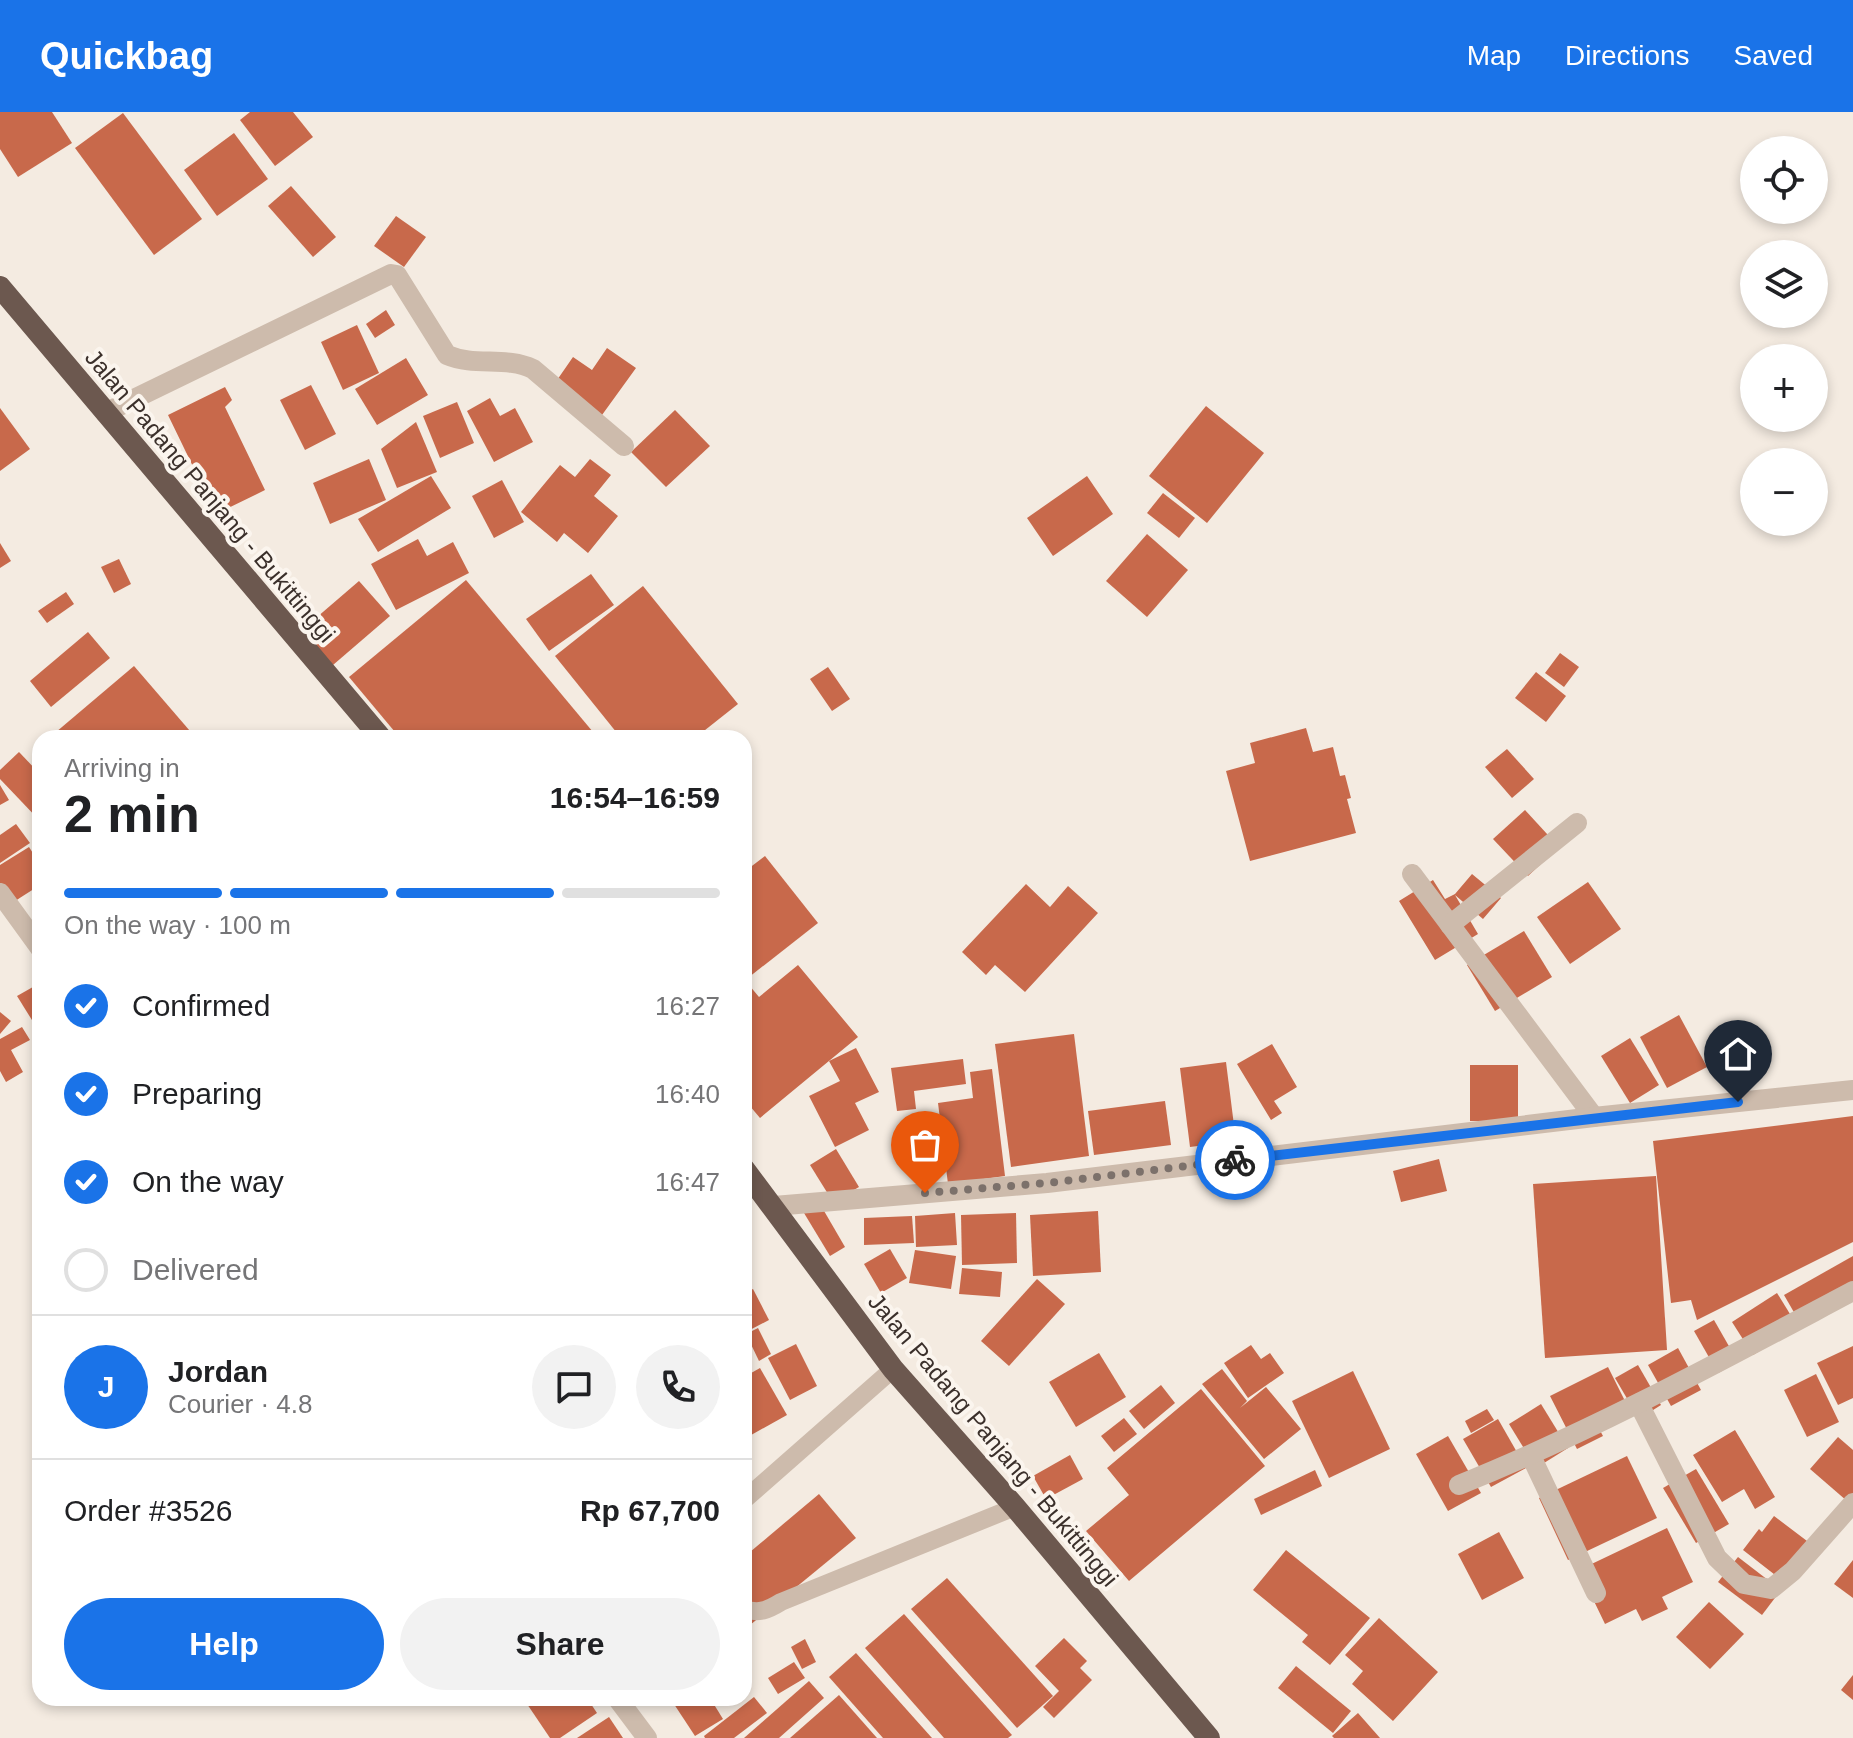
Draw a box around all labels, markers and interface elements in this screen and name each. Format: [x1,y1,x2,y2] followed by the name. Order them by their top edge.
[40,35,213,77] text: Quickbag
[1467,40,1521,71] text: Map
[1565,40,1690,71] text: Directions
[1734,40,1813,71] text: Saved
[1740,136,1828,536] map controls
[1740,136,1828,224] button: locate
[1740,240,1828,328] button: layers
[80,344,341,647] street label: Jalan Padang Panjang - Bukittinggi
[1740,344,1828,432] button: +
[1740,448,1828,536] button: −
[64,753,180,783] text: Arriving in
[550,781,720,814] text: 16:54–16:59
[64,785,200,843] text: 2 min
[64,910,291,940] text: On the way · 100 m
[64,984,108,1028] icon: check
[132,989,270,1022] text: Confirmed
[655,991,720,1021] text: 16:27
[1704,1020,1772,1102] pin
[1716,1032,1760,1076] icon: home
[64,1072,108,1116] icon: check
[132,1077,262,1110] text: Preparing
[655,1079,720,1109] text: 16:40
[891,1111,959,1193] pin
[1195,1120,1275,1200] courier
[903,1123,947,1167] icon: bag
[1213,1138,1257,1182] icon: bike
[64,1160,108,1204] icon: check
[132,1165,284,1198] text: On the way
[655,1167,720,1197] text: 16:47
[132,1253,259,1286] text: Delivered
[863,1288,1124,1591] street label: Jalan Padang Panjang - Bukittinggi
[532,1345,616,1429] button: chat
[636,1345,720,1429] button: phone
[168,1355,268,1388] text: Jordan
[98,1370,114,1403] text: J
[168,1389,313,1419] text: Courier · 4.8
[64,1494,232,1527] text: Order #3526
[580,1494,720,1527] text: Rp 67,700
[64,1598,384,1690] button: Help
[400,1598,720,1690] button: Share

